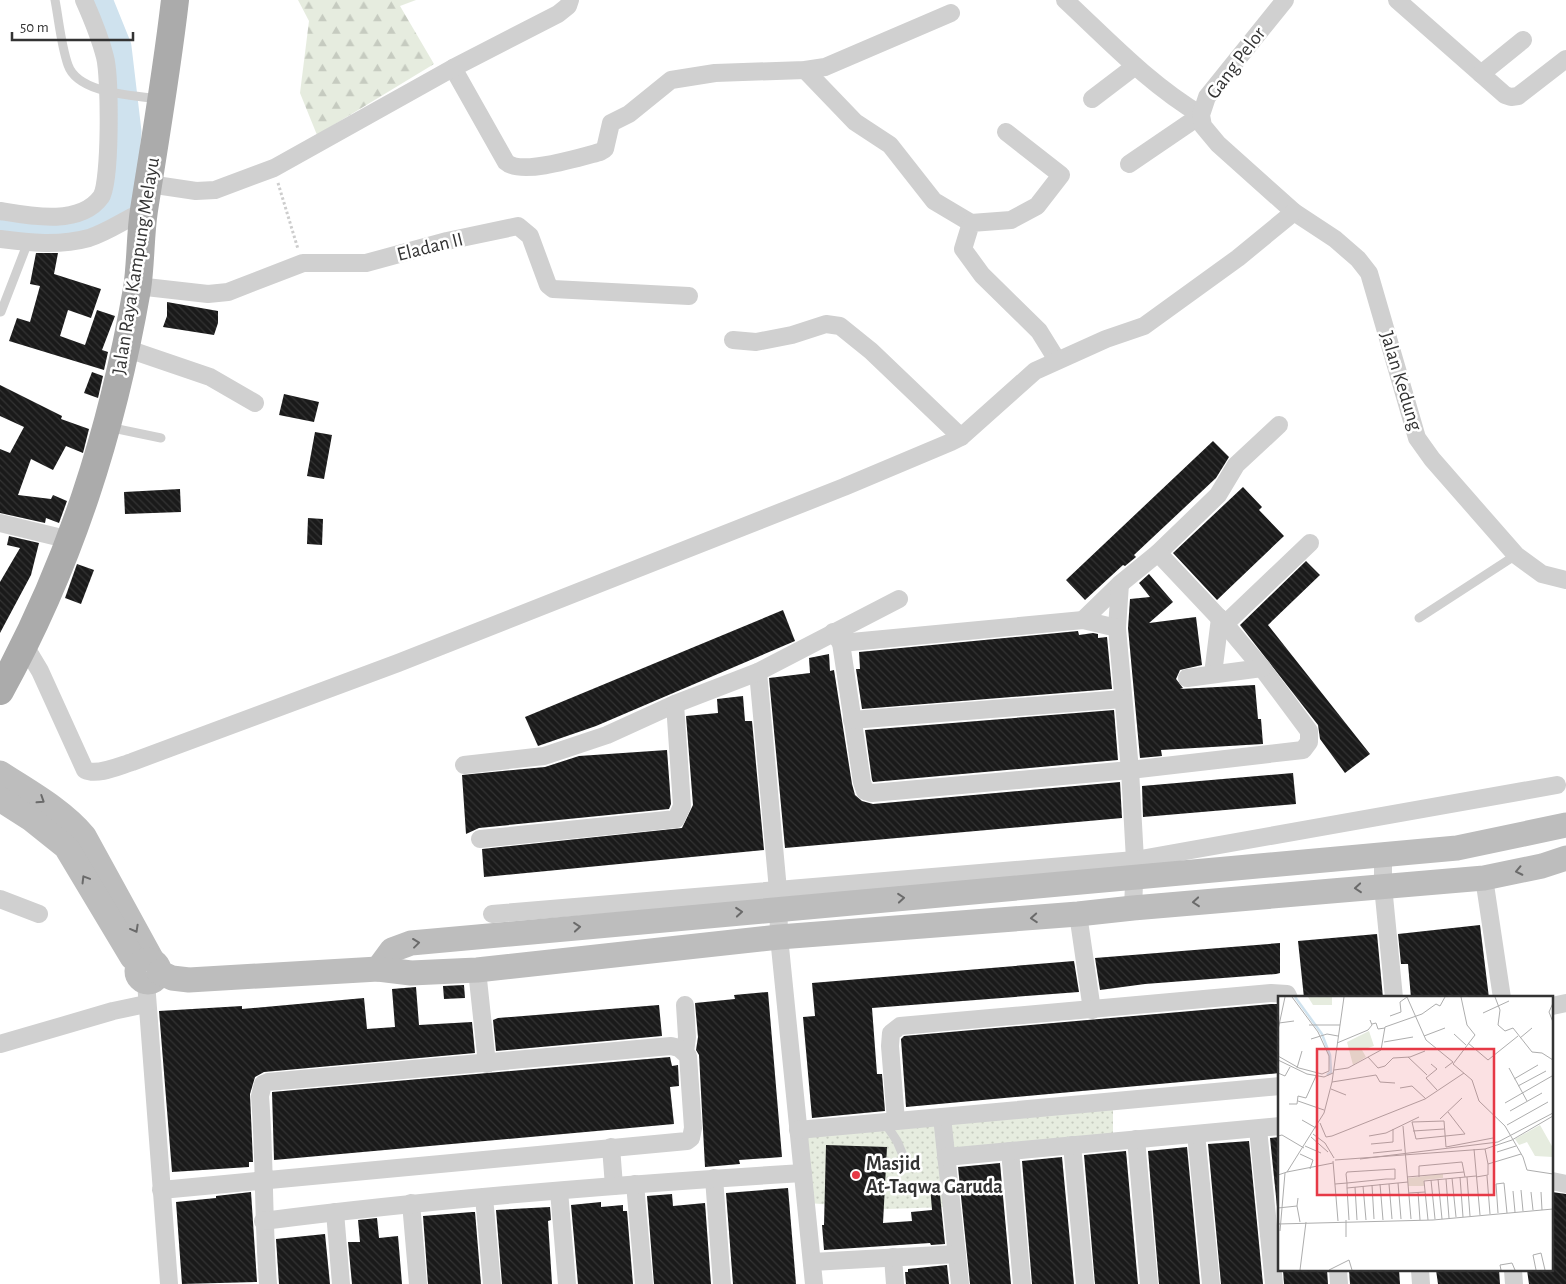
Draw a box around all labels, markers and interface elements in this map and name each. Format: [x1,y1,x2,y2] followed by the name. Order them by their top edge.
[12,10,134,42] scale bar
[20,20,49,35] text: 50 m
[1203,23,1270,103] street label: Gang Pelor
[109,156,163,376] street label: Jalan Raya Kampung Melayu
[395,229,465,265] street label: Eladan II
[1376,329,1426,433] street label: Jalan Kedung
[35,794,44,803] one-way arrow
[1515,865,1523,875] one-way arrow
[82,876,92,885] one-way arrow
[1353,882,1361,893] one-way arrow
[897,893,905,904] one-way arrow
[1192,896,1200,907] one-way arrow
[736,907,744,918] one-way arrow
[1030,912,1038,923] one-way arrow
[574,922,582,933] one-way arrow
[129,923,139,932] one-way arrow
[412,938,420,949] one-way arrow
[1278,996,1554,1272] inset map
[866,1154,1003,1197] place label: Masjid At-Taqwa Garuda
[850,1169,862,1181] marker: Masjid At-Taqwa Garuda

